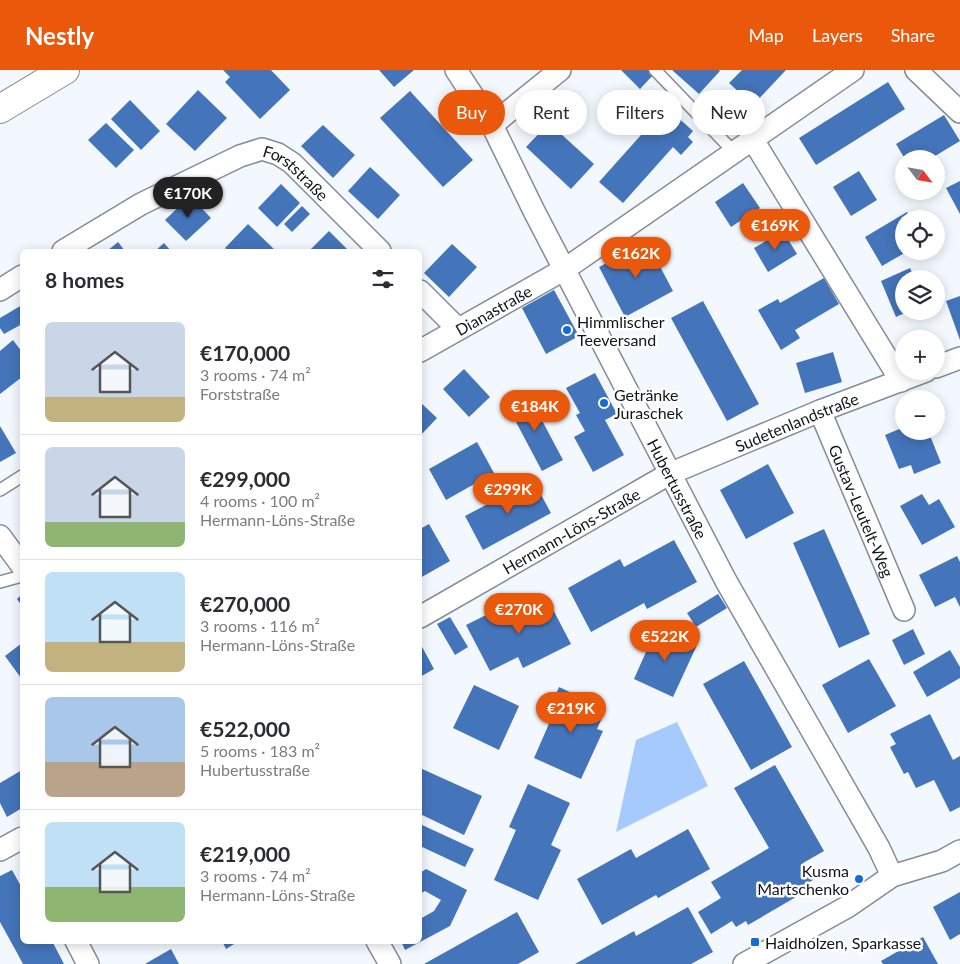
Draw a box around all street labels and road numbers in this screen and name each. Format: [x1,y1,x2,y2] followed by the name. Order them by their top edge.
[261,140,333,204] street label: Forststraße
[452,281,535,339] street label: Dianastraße
[732,388,861,455] street label: Sudetenlandstraße
[644,435,712,542] street label: Hubertusstraße
[826,441,898,580] street label: Gustav-Leutelt-Weg
[499,483,643,577] street label: Hermann-Löns-Straße

